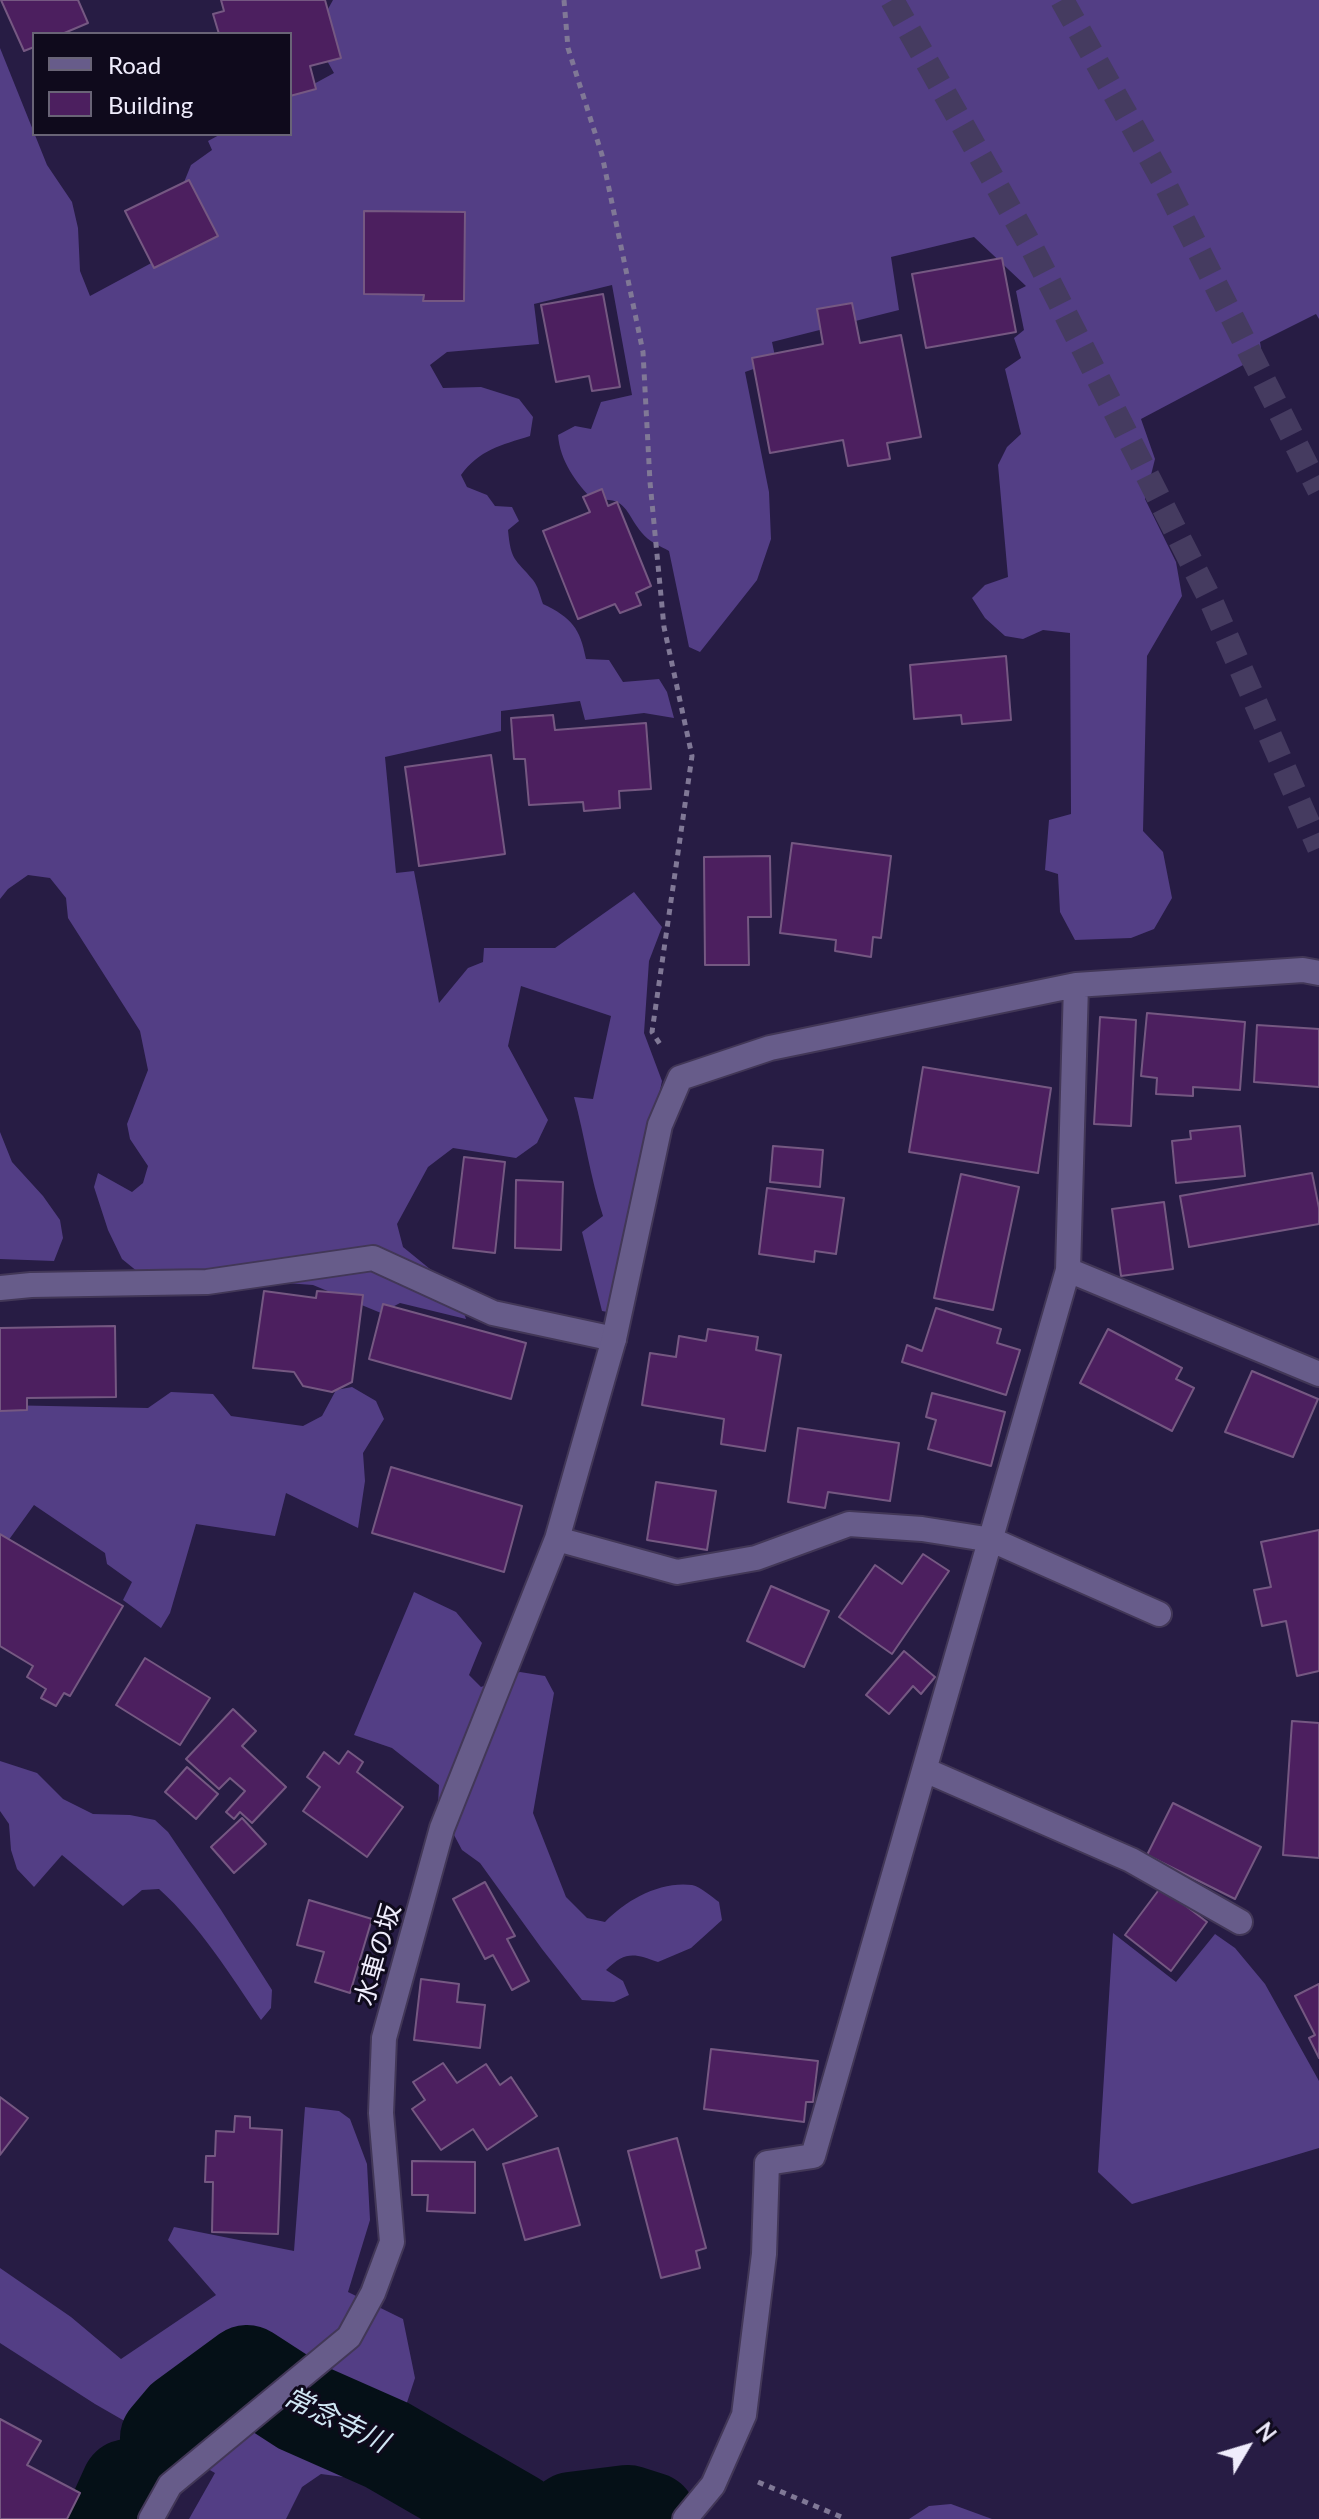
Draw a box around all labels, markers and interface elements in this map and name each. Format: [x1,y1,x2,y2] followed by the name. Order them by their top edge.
[32,32,292,136] legend
[108,50,161,79] text: Road
[108,90,193,119] text: Building
[349,1901,407,2009] street label: 水車の坂
[278,2380,394,2460] water label: 常念寺川
[1207,2407,1287,2487] north arrow
[1250,2417,1282,2447] text: N

